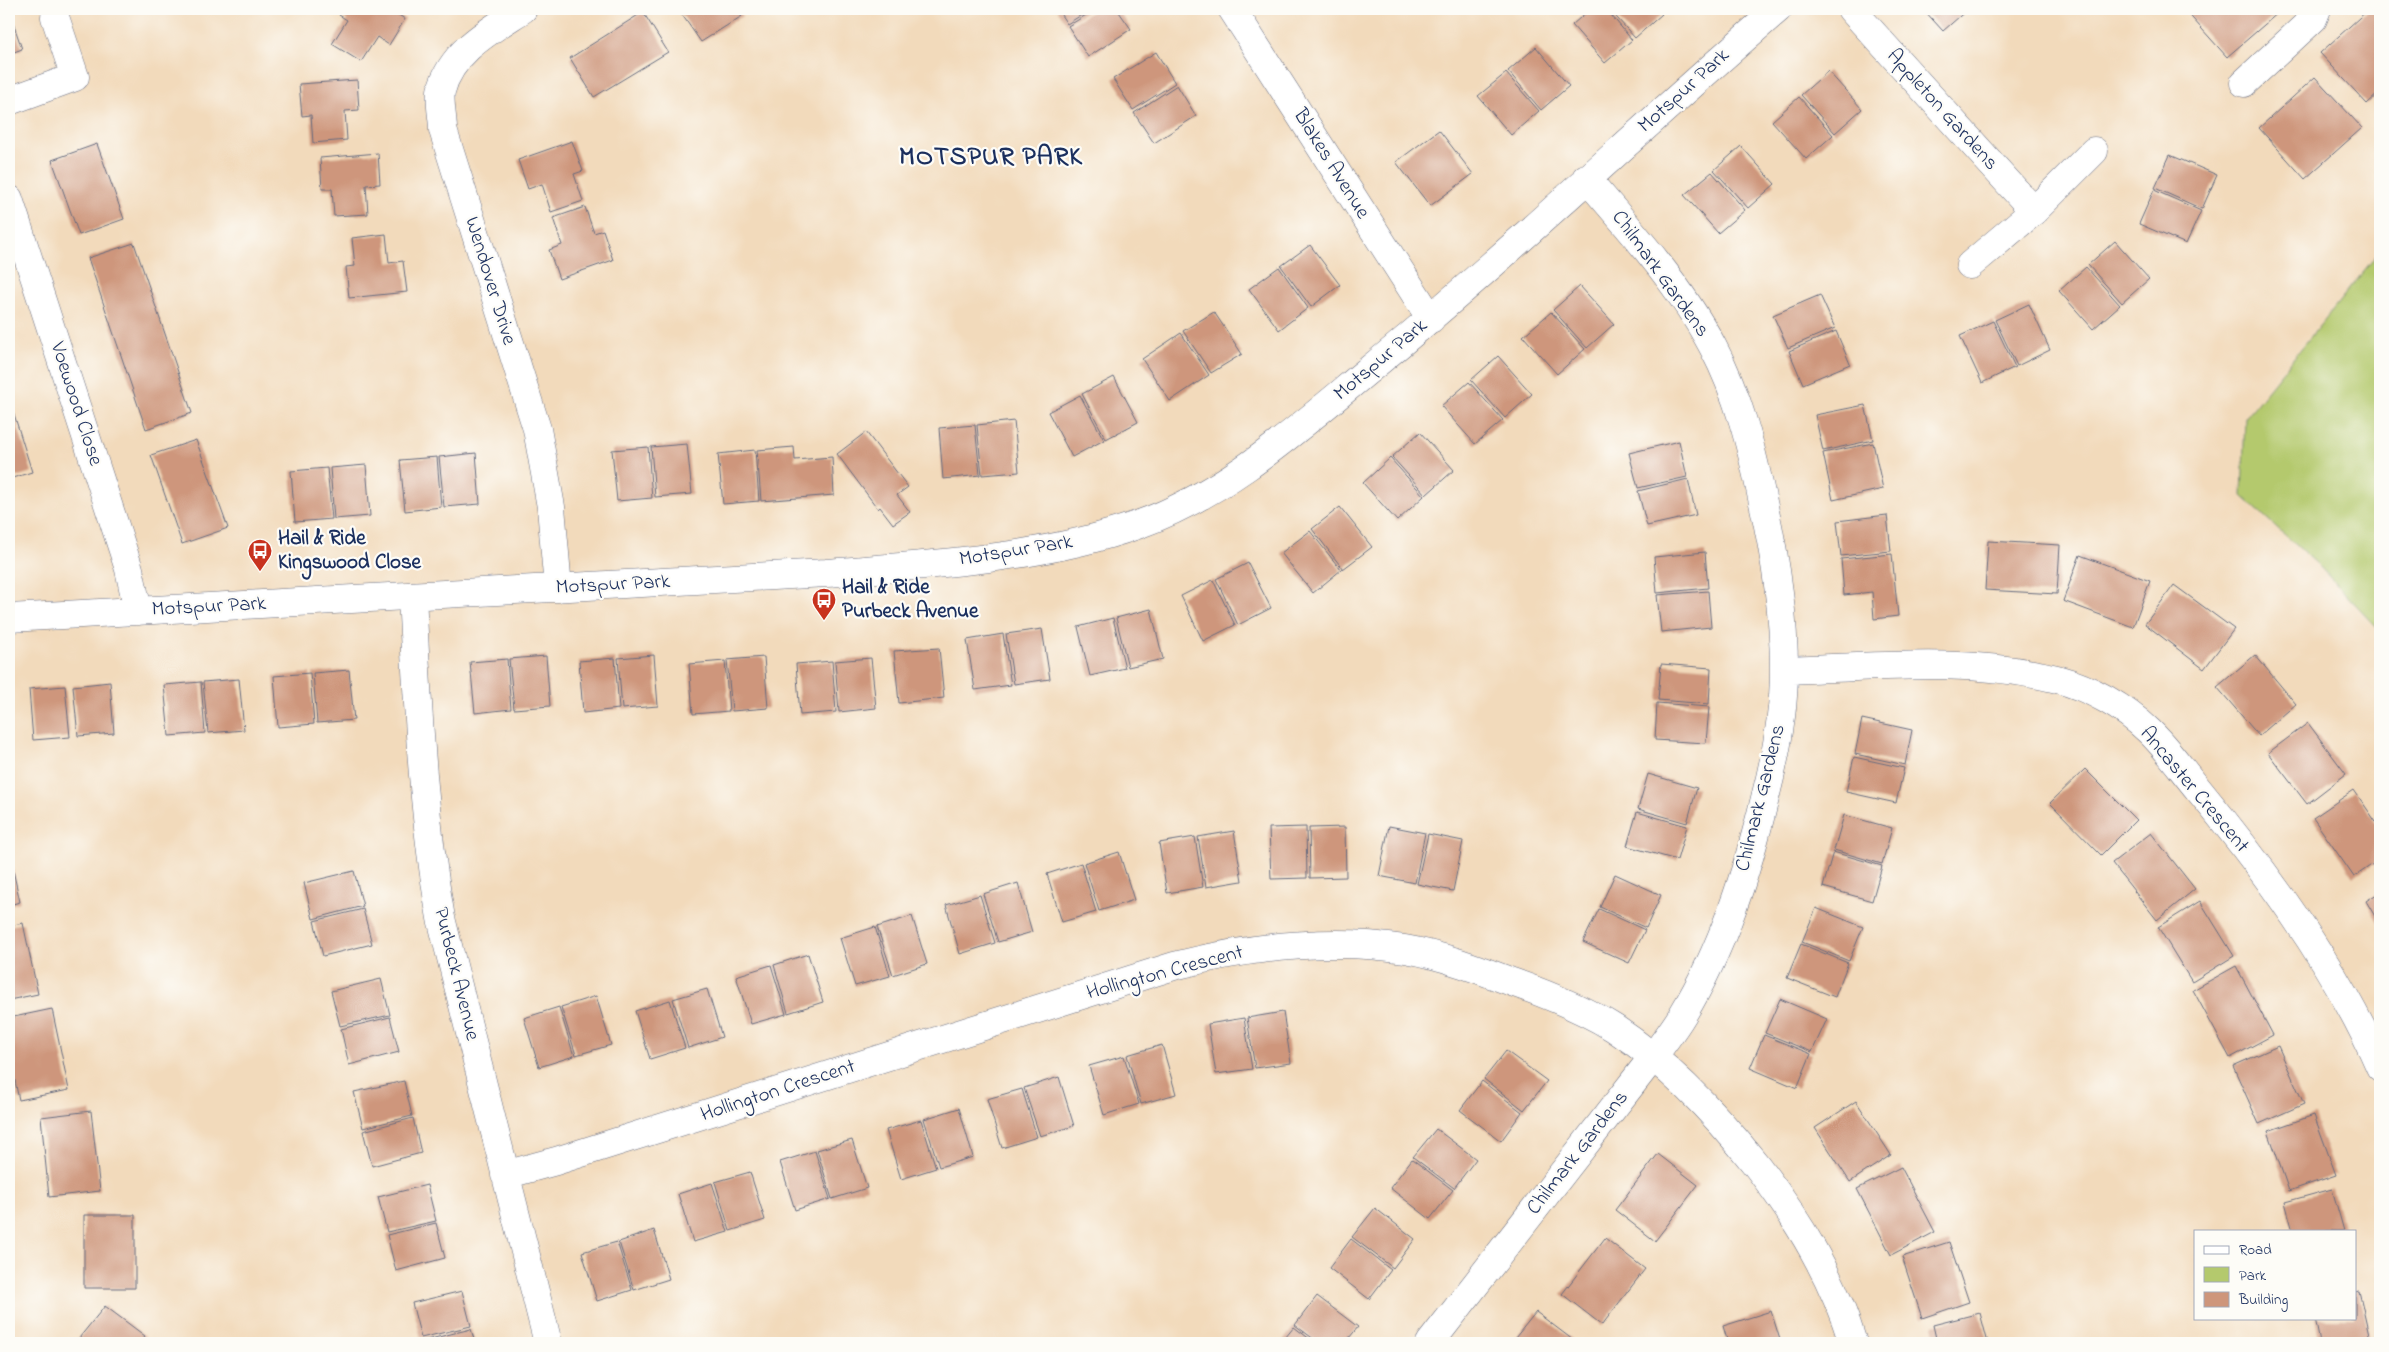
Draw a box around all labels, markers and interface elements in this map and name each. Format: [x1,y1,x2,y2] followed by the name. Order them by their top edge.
[1631,41,1737,140] street label: Motspur Park
[1879,42,2005,178] street label: Appleton Gardens
[1285,102,1377,225] street label: Blakes Avenue
[899,139,1083,177] district label: MOTSPUR PARK
[1604,204,1716,344] street label: Chilmark Gardens
[456,213,524,349] street label: Wendover Drive
[1328,311,1435,408] street label: Motspur Park
[42,337,110,470] street label: Voewood Close
[278,524,422,580] place label: Hail & Ride Kingswood Close
[957,527,1076,575] street label: Motspur Park
[247,538,273,572] bus stop icon: Hail & Ride Kingswood Close
[555,567,672,603] street label: Motspur Park
[842,573,979,627] place label: Hail & Ride Purbeck Avenue
[811,587,837,621] bus stop icon: Hail & Ride Purbeck Avenue
[151,589,268,625] street label: Motspur Park
[2132,720,2256,860] street label: Ancaster Crescent
[1728,721,1794,875] street label: Chilmark Gardens
[425,904,487,1044] street label: Purbeck Avenue
[1083,938,1247,1010] street label: Hollington Crescent
[697,1052,860,1132] street label: Hollington Crescent
[1520,1084,1636,1222] street label: Chilmark Gardens
[2194,1230,2356,1320] legend
[2239,1239,2272,1261] text: Road
[2239,1265,2267,1287] text: Park
[2238,1289,2288,1312] text: Building

